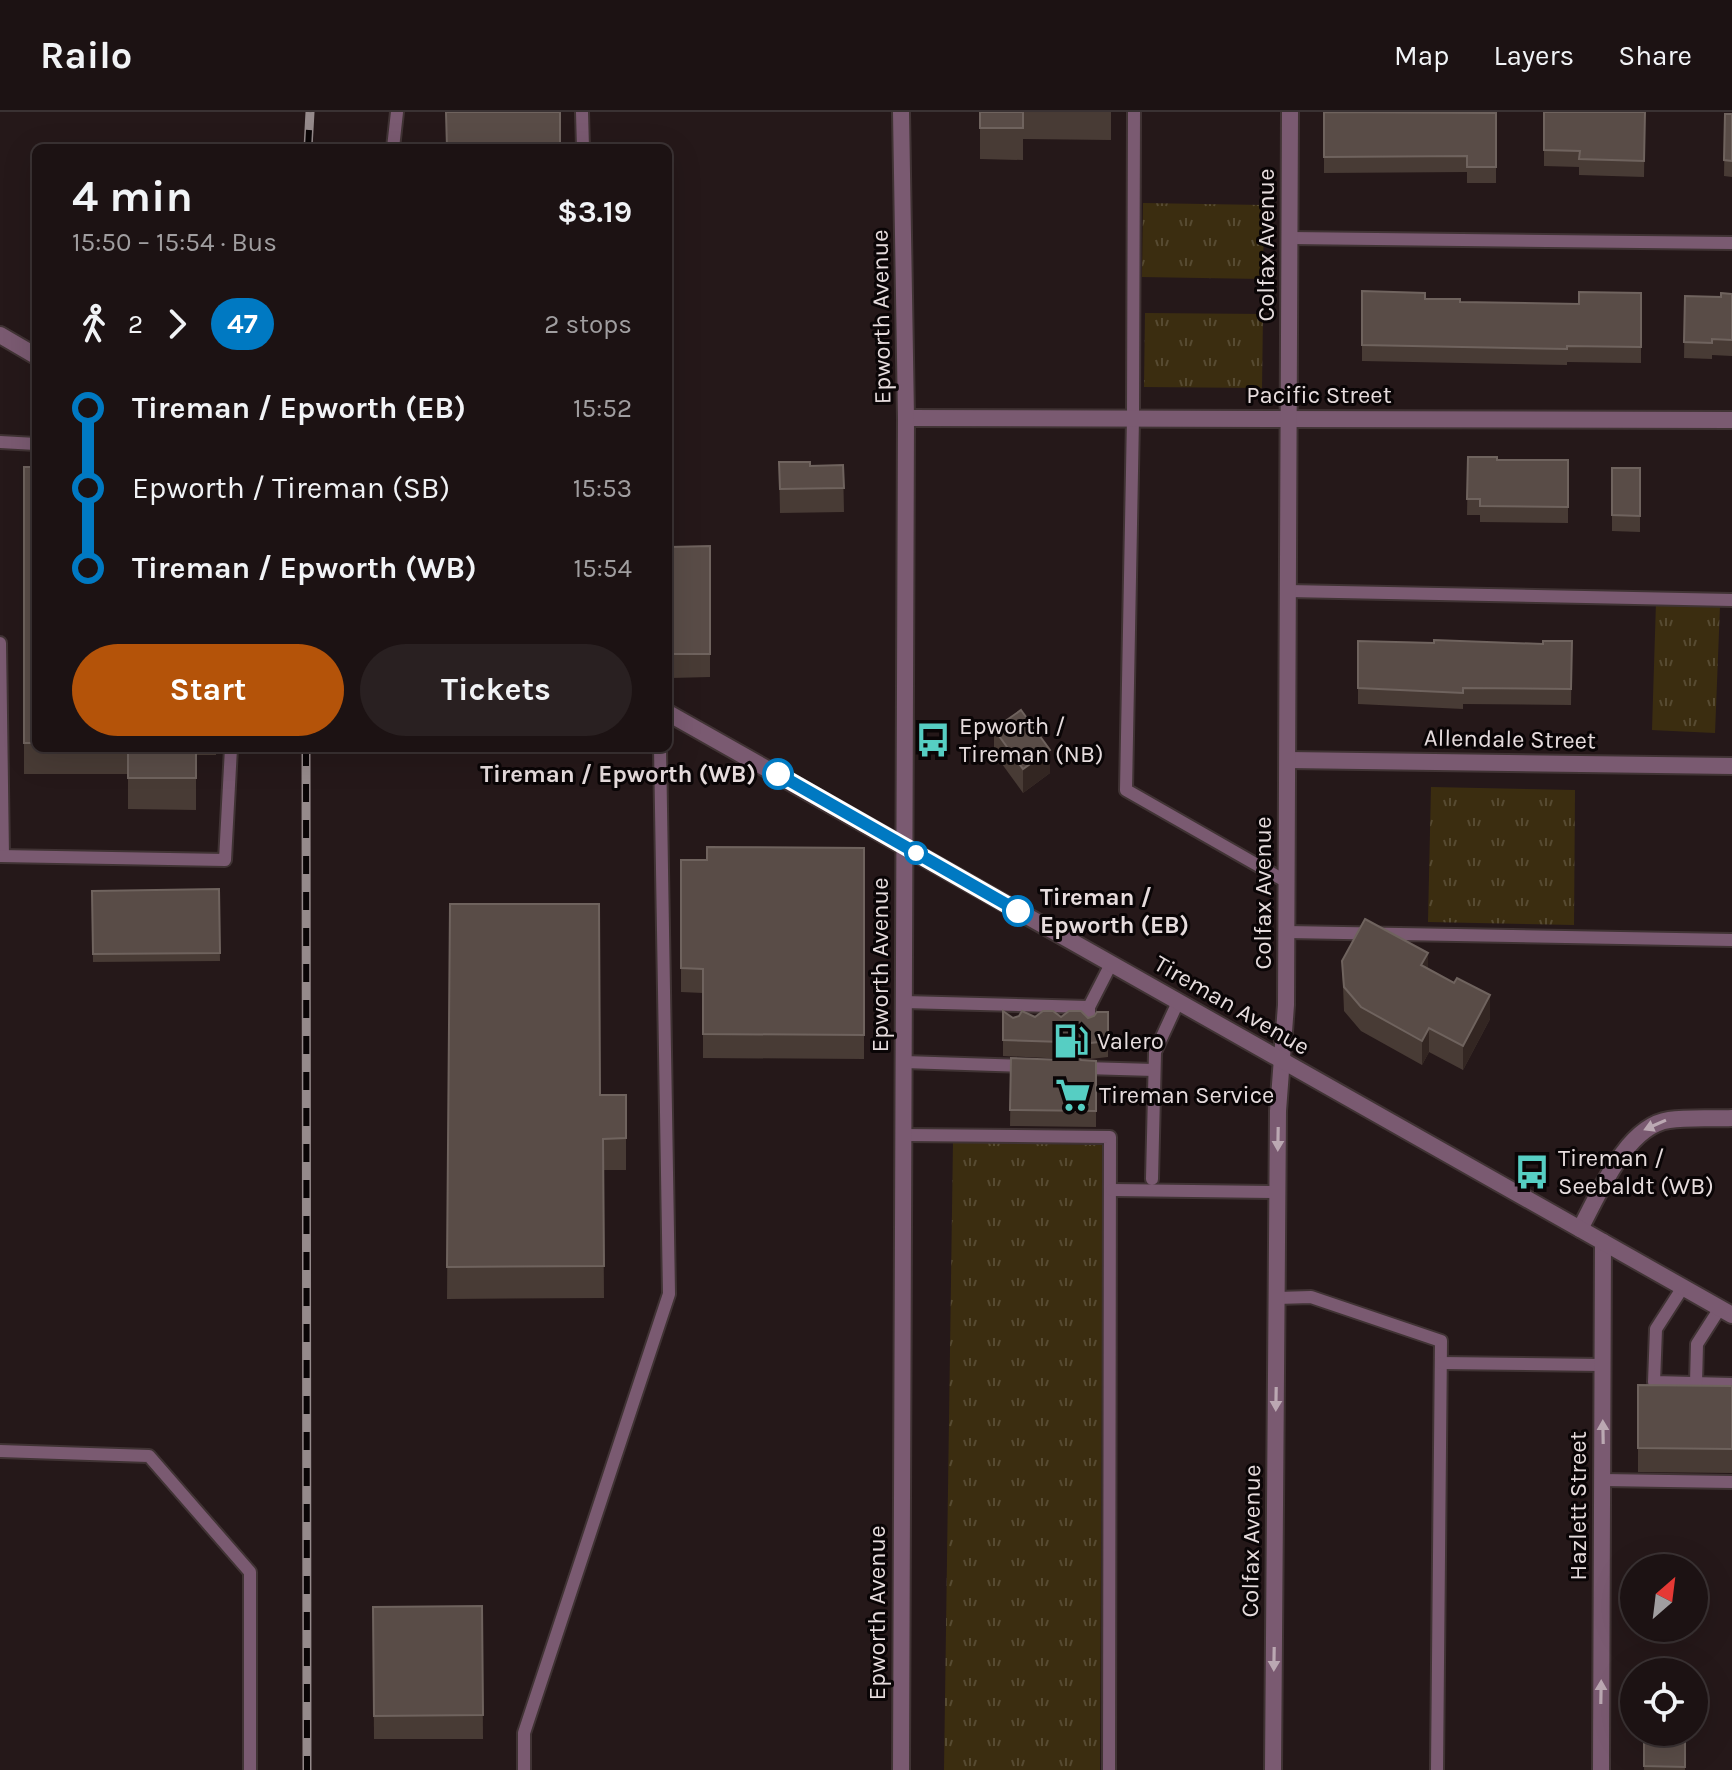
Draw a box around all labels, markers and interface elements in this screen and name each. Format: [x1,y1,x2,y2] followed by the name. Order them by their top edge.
[40,33,132,78] text: Railo
[1394,39,1449,72] text: Map
[1493,39,1574,72] text: Layers
[1618,39,1692,72] text: Share
[1252,169,1280,321] street label: Colfax Avenue
[72,171,193,222] text: 4 min
[557,194,632,230] text: $3.19
[72,227,277,258] text: 15:50 – 15:54 · Bus
[865,229,897,405] street label: Epworth Avenue
[72,302,116,346] icon: walk
[155,302,199,346] icon: forward
[227,307,258,340] text: 47
[128,309,143,340] text: 2
[544,309,632,340] text: 2 stops
[1246,381,1392,409] street label: Pacific Street
[132,390,466,426] text: Tireman / Epworth (EB)
[573,393,632,424] text: 15:52
[132,470,450,506] text: Epworth / Tireman (SB)
[573,473,632,504] text: 15:53
[132,550,477,586] text: Tireman / Epworth (WB)
[574,553,632,584] text: 15:54
[72,644,344,736] button: Start
[360,644,632,736] button: Tickets
[959,712,1103,768] place label: Epworth / Tireman (NB)
[914,721,952,759] bus stop icon: Epworth / Tireman (NB)
[1424,724,1596,754] street label: Allendale Street
[763,759,793,789] marker: Tireman / Epworth (WB)
[480,760,756,788] place label: Tireman / Epworth (WB)
[1249,817,1277,969] street label: Colfax Avenue
[905,842,927,864] unlabelled marker
[866,878,894,1052] street label: Epworth Avenue
[1040,883,1189,939] place label: Tireman / Epworth (EB)
[1003,896,1033,926] marker: Tireman / Epworth (EB)
[1149,949,1315,1061] street label: Tireman Avenue
[1052,1022,1090,1060] fuel station icon: Valero
[1097,1027,1164,1055] place label: Valero
[1054,1076,1092,1114] supermarket icon: Tireman Service
[1099,1081,1274,1109] place label: Tireman Service
[1644,1119,1667,1132] one-way arrow
[1272,1127,1284,1152] one-way arrow
[1558,1144,1714,1200] place label: Tireman / Seebaldt (WB)
[1513,1153,1551,1191] bus stop icon: Tireman / Seebaldt (WB)
[1270,1387,1282,1412] one-way arrow
[1597,1419,1609,1444] one-way arrow
[1564,1431,1592,1581] street label: Hazlett Street
[1236,1464,1266,1618] street label: Colfax Avenue
[863,1526,891,1700] street label: Epworth Avenue
[1620,1554,1708,1642] north arrow
[1620,1554,1708,1746] map controls
[1268,1647,1280,1672] one-way arrow
[1620,1658,1708,1746] button: locate
[1595,1679,1607,1704] one-way arrow

